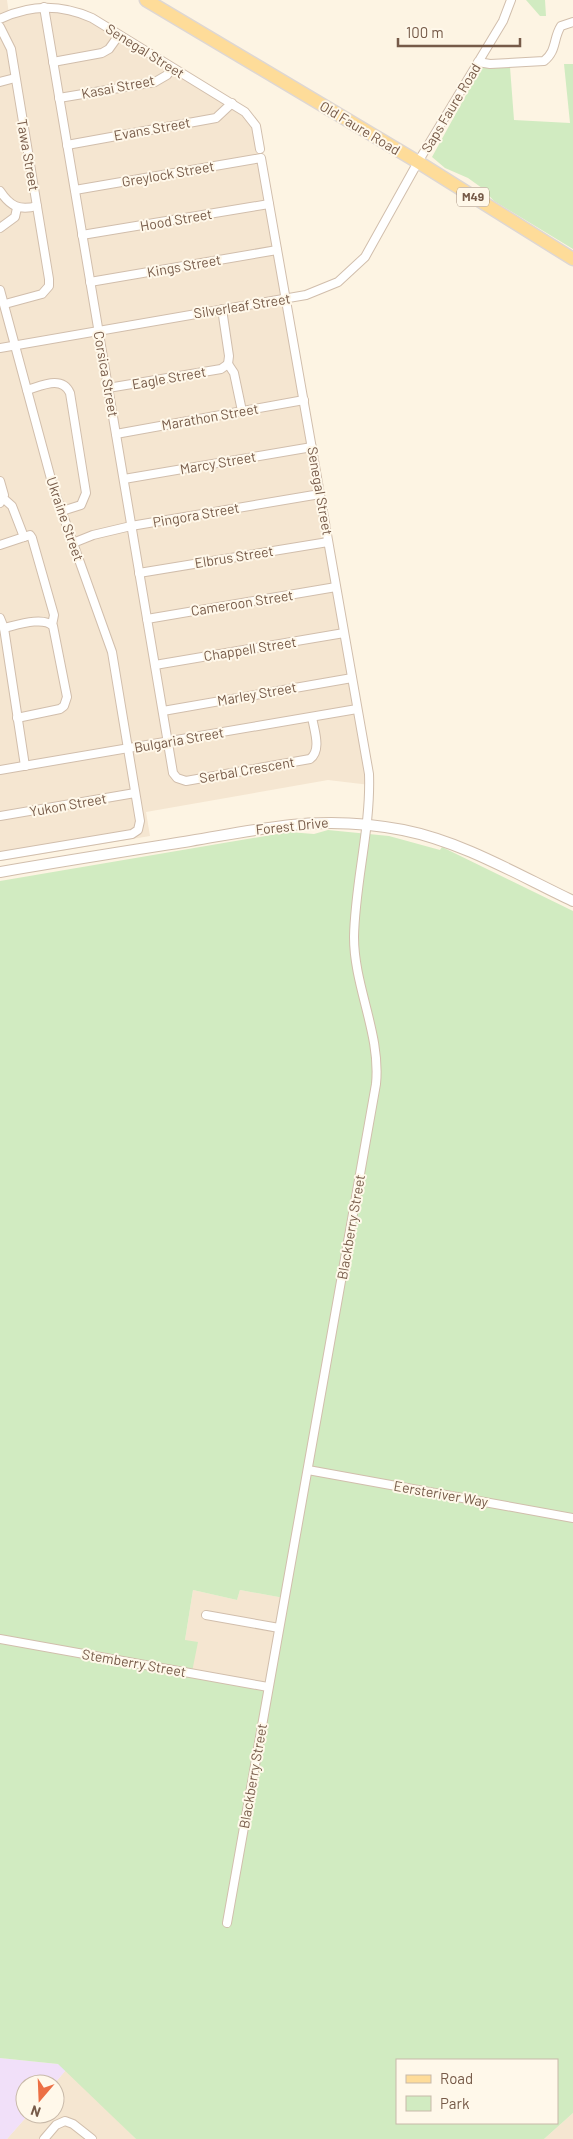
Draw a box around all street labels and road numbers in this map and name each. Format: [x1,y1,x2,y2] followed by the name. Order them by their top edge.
[103,20,188,81] street label: Senegal Street
[417,60,484,155] street label: Saps Faure Road
[80,71,156,102] street label: Kasai Street
[317,97,404,158] street label: Old Faure Road
[112,113,192,144] street label: Evans Street
[14,118,43,192] street label: Tawa Street
[120,157,215,190] street label: Greylock Street
[457,188,489,206] road number: M49
[138,205,213,234] street label: Hood Street
[146,251,222,280] street label: Kings Street
[192,289,291,322] street label: Silverleaf Street
[91,330,122,418] street label: Corsica Street
[131,363,207,392] street label: Eagle Street
[160,400,260,433] street label: Marathon Street
[304,445,337,536] street label: Senegal Street
[179,447,257,478] street label: Marcy Street
[43,475,88,563] street label: Ukraine Street
[151,499,241,530] street label: Pingora Street
[193,542,275,571] street label: Elbrus Street
[190,586,294,619] street label: Cameroon Street
[202,633,297,664] street label: Chappell Street
[216,678,298,709] street label: Marley Street
[133,723,225,756] street label: Bulgaria Street
[198,753,296,786] street label: Serbal Crescent
[28,789,108,820] street label: Yukon Street
[255,813,329,838] street label: Forest Drive
[333,1173,368,1281] street label: Blackberry Street
[393,1477,490,1510] street label: Eersteriver Way
[81,1645,187,1680] street label: Stemberry Street
[235,1722,270,1830] street label: Blackberry Street

